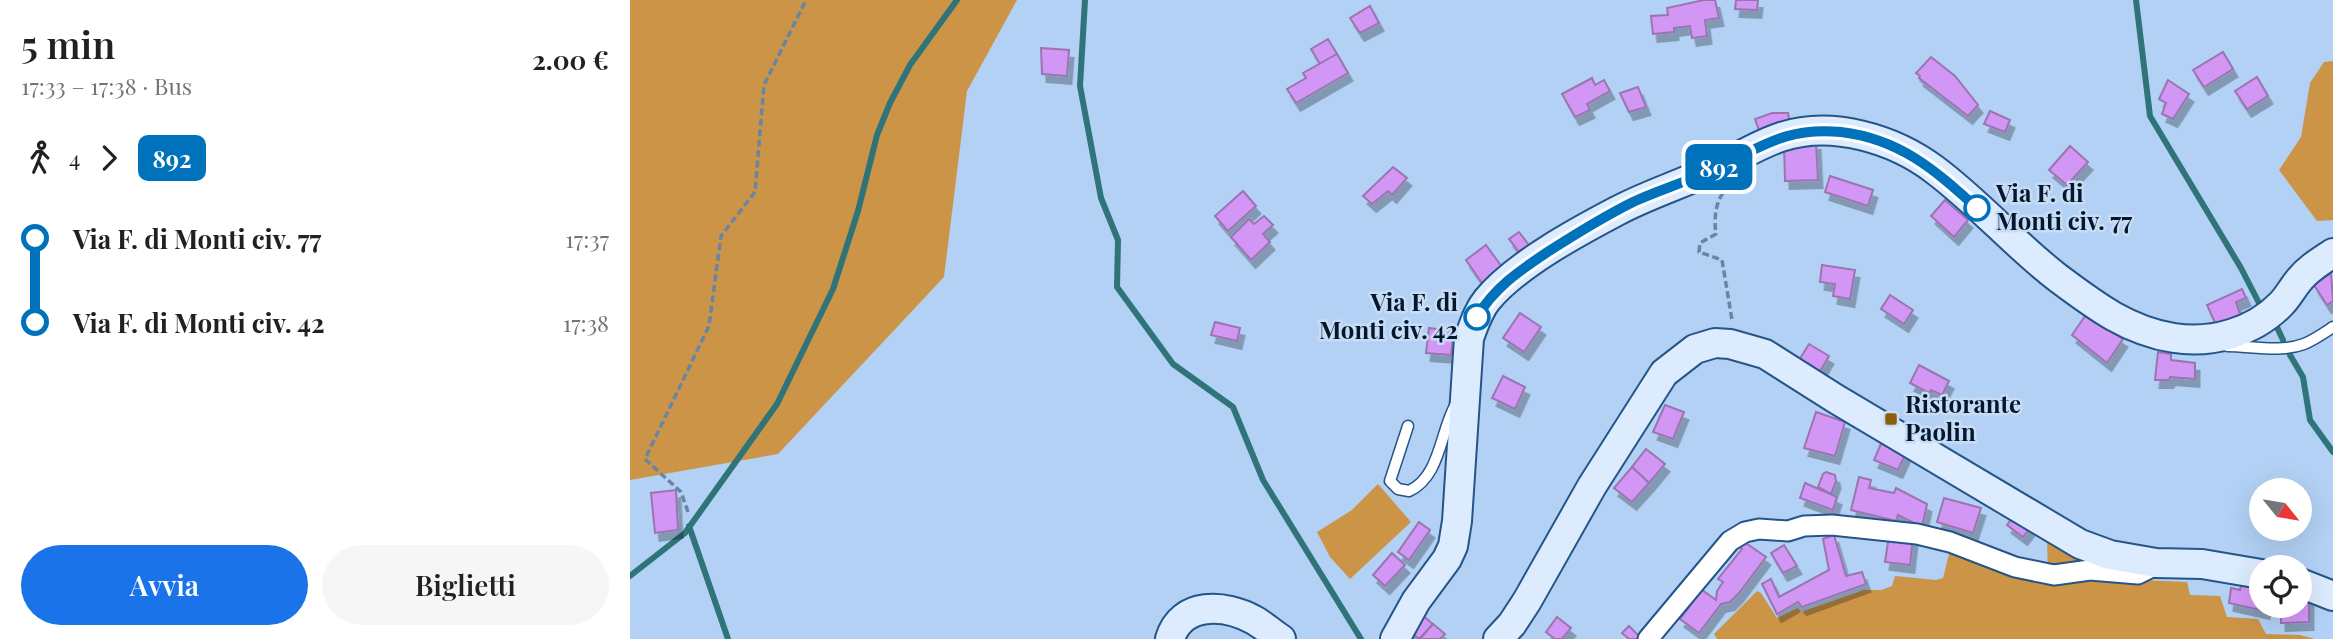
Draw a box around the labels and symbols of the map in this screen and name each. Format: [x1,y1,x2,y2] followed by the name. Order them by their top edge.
[1679,144,1759,190] line badge: 892
[1995,176,2132,236] place label: Via F. di Monti civ. 77
[1964,195,1990,221] marker: Via F. di Monti civ. 77
[1319,285,1458,345] place label: Via F. di Monti civ. 42
[1464,304,1490,330] marker: Via F. di Monti civ. 42
[1905,387,2021,447] place label: Ristorante Paolin
[1883,411,1899,427] marker: Ristorante Paolin
[2249,478,2312,541] north arrow

